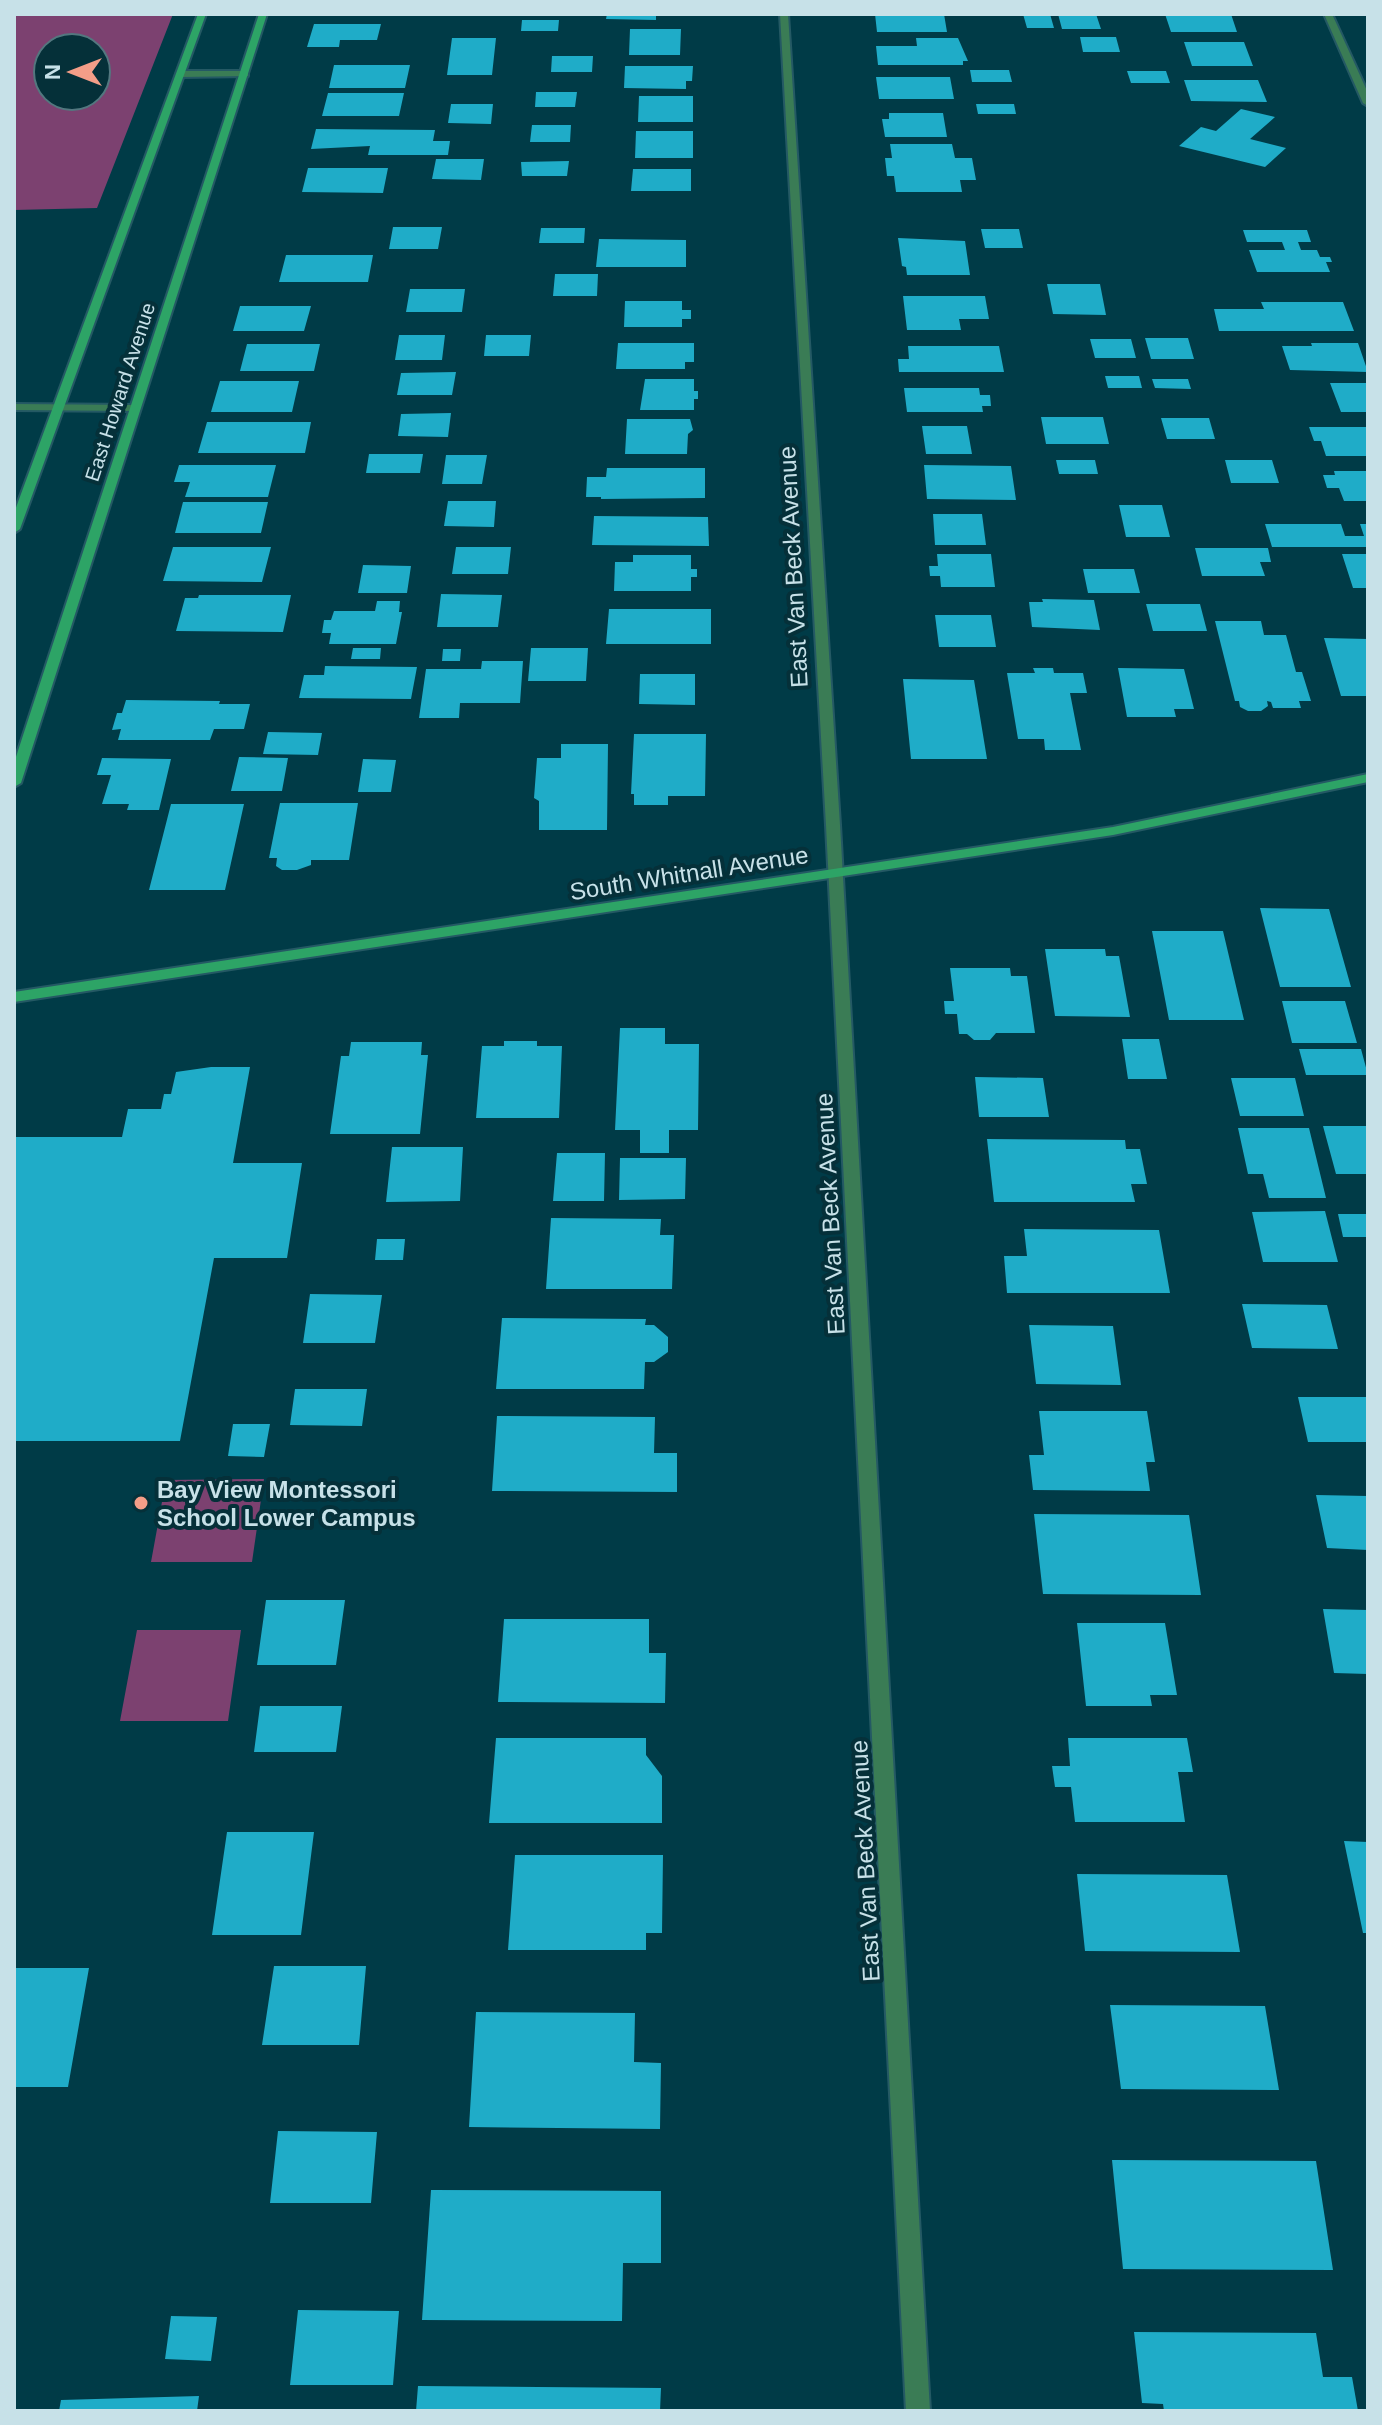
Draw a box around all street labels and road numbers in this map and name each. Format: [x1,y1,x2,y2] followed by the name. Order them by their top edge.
[81,300,159,484] street label: East Howard Avenue
[773,445,813,689] street label: East Van Beck Avenue
[568,841,810,905] street label: South Whitnall Avenue
[810,1092,850,1336] street label: East Van Beck Avenue
[845,1739,885,1983] street label: East Van Beck Avenue

